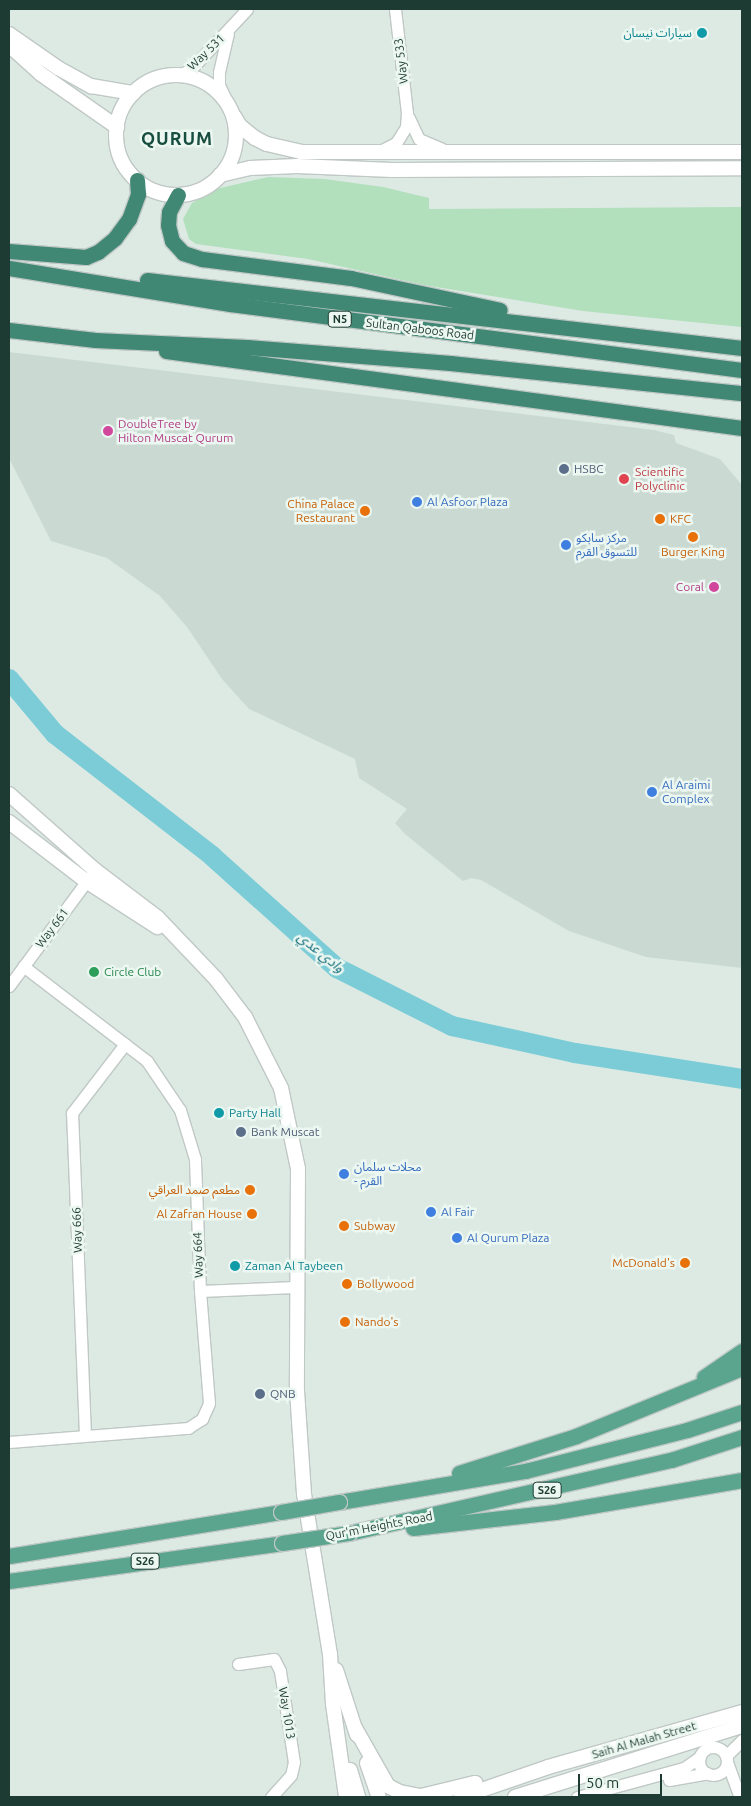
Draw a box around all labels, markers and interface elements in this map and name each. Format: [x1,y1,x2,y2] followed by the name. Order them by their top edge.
[623,26,692,40] place label: سيارات نيسان
[696,27,708,39] marker: سيارات نيسان
[185,31,227,73] street label: Way 531
[391,37,411,85] street label: Way 533
[140,127,214,149] district label: QURUM
[328,310,352,328] road number: N5
[365,315,475,343] street label: Sultan Qaboos Road
[118,417,233,445] place label: DoubleTree by Hilton Muscat Qurum
[102,425,114,437] marker: DoubleTree by Hilton Muscat Qurum
[574,462,604,476] place label: HSBC
[558,463,570,475] marker: HSBC
[635,465,685,493] place label: Scientific Polyclinic
[617,472,631,486] marker: Scientific Polyclinic
[427,495,508,509] place label: Al Asfoor Plaza
[411,496,423,508] marker: Al Asfoor Plaza
[287,497,355,525] place label: China Palace Restaurant
[359,505,371,517] marker: China Palace Restaurant
[670,512,691,526] place label: KFC
[654,513,666,525] marker: KFC
[576,531,637,559] place label: مركز سابكو للتسوق القرم
[687,531,699,543] marker: Burger King
[560,539,572,551] marker: مركز سابكو للتسوق القرم
[661,545,725,559] place label: Burger King
[676,580,704,594] place label: Coral
[708,581,720,593] marker: Coral
[662,778,710,806] place label: Al Araimi Complex
[646,786,658,798] marker: Al Araimi Complex
[32,905,72,951] street label: Way 661
[294,928,348,976] water label: وادي عدي
[104,965,161,979] place label: Circle Club
[88,966,100,978] marker: Circle Club
[229,1106,281,1120] place label: Party Hall
[213,1107,225,1119] marker: Party Hall
[251,1125,319,1139] place label: Bank Muscat
[235,1126,247,1138] marker: Bank Muscat
[354,1160,421,1188] place label: محلات سلمان - القرم
[338,1168,350,1180] marker: محلات سلمان - القرم
[149,1183,240,1197] place label: مطعم صمد العراقي
[244,1184,256,1196] marker: مطعم صمد العراقي
[441,1205,474,1219] place label: Al Fair
[425,1206,437,1218] marker: Al Fair
[69,1207,85,1253] street label: Way 666
[156,1207,242,1221] place label: Al Zafran House
[246,1208,258,1220] marker: Al Zafran House
[354,1219,395,1233] place label: Subway
[338,1220,350,1232] marker: Subway
[467,1231,550,1245] place label: Al Qurum Plaza
[190,1232,206,1278] street label: Way 664
[451,1232,463,1244] marker: Al Qurum Plaza
[612,1256,675,1270] place label: McDonald's
[679,1257,691,1269] marker: McDonald's
[245,1259,343,1273] place label: Zaman Al Taybeen
[229,1260,241,1272] marker: Zaman Al Taybeen
[357,1277,414,1291] place label: Bollywood
[341,1278,353,1290] marker: Bollywood
[355,1315,398,1329] place label: Nando's
[339,1316,351,1328] marker: Nando's
[270,1387,295,1401] place label: QNB
[254,1388,266,1400] marker: QNB
[532,1482,562,1498] road number: S26
[324,1509,434,1543] street label: Qur'm Heights Road
[130,1552,160,1570] road number: S26
[276,1686,298,1740] street label: Way 1013
[590,1718,698,1762] street label: Saih Al Malah Street
[581,1764,665,1796] scale bar
[586,1774,619,1791] text: 50 m

